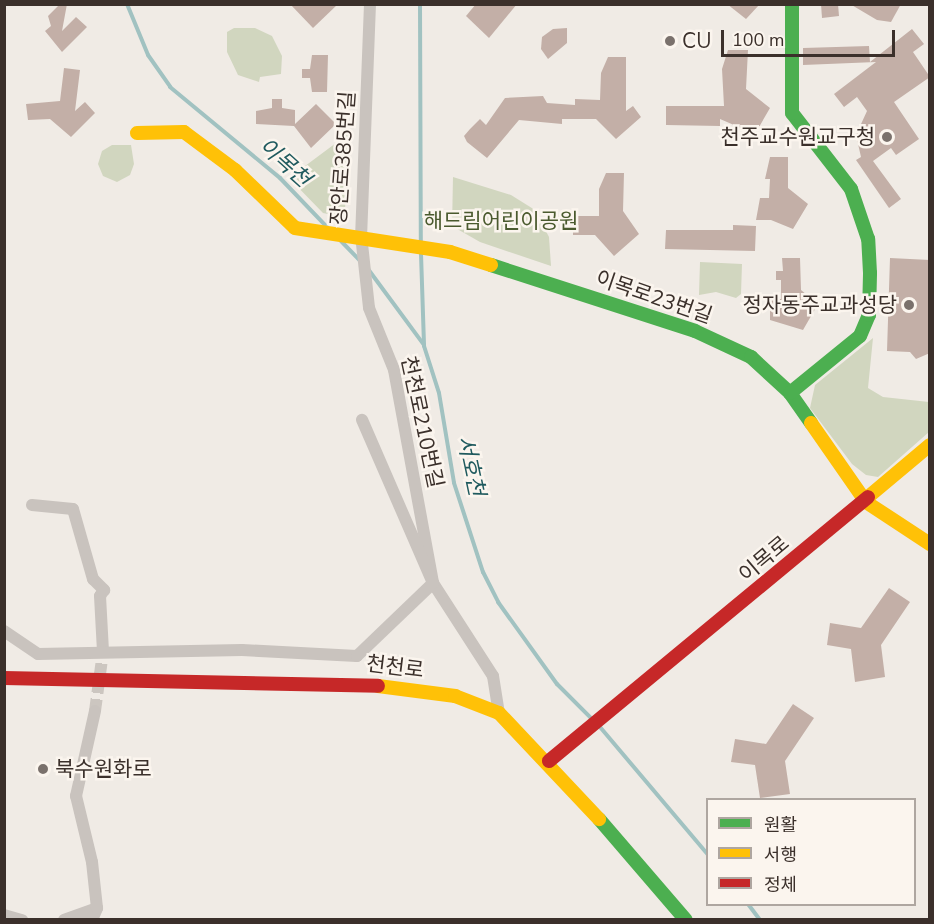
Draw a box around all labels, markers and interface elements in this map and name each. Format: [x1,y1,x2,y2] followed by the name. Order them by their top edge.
[724,18,898,56] scale bar
[682,28,711,54] place label: CU
[732,28,784,52] text: 100 m
[663,34,677,48] marker: CU
[326,90,360,226] street label: 장안로385번길
[720,124,875,150] place label: 천주교수원교구청
[880,130,894,144] marker: 천주교수원교구청
[253,133,315,193] water label: 이목천
[424,208,578,234] park label: 해드림어린이공원
[592,265,716,329] street label: 이목로23번길
[742,292,897,318] place label: 정자동주교과성당
[902,298,916,312] marker: 정자동주교과성당
[396,354,448,490] street label: 천천로210번길
[451,434,489,498] water label: 서호천
[734,531,794,587] street label: 이목로
[365,651,425,683] street label: 천천로
[55,756,152,782] place label: 북수원화로
[36,762,50,776] marker: 북수원화로
[706,798,916,906] legend
[764,813,797,837] text: 원활
[764,843,797,867] text: 서행
[764,873,797,897] text: 정체

